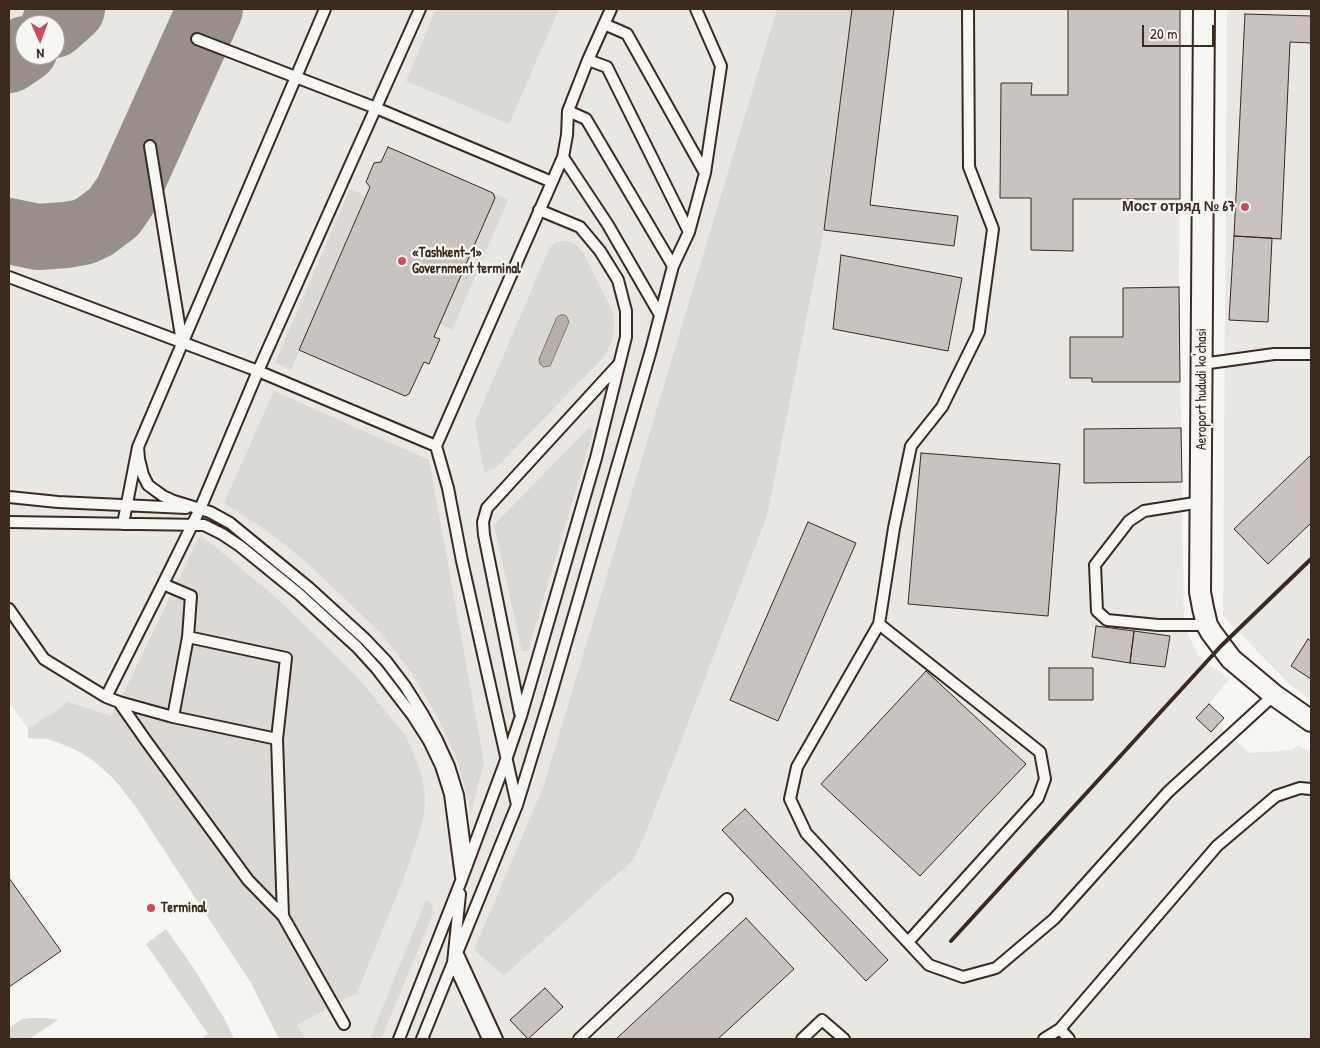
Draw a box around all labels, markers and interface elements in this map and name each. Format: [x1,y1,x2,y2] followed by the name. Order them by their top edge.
[15,15,65,65] north arrow
[1145,15,1218,47] scale bar
[1150,23,1177,44] text: 20 m
[36,45,45,64] text: N
[1122,199,1235,215] place label: Мост отряд № 67
[1239,201,1251,213] marker: Мост отряд № 67
[412,245,521,278] place label: «Tashkent-1» Government terminal
[396,255,408,267] marker: «Tashkent-1» Government terminal
[1194,328,1210,450] street label: Aeroport hududi ko'chasi
[161,900,207,916] place label: Terminal
[145,902,157,914] marker: Terminal

